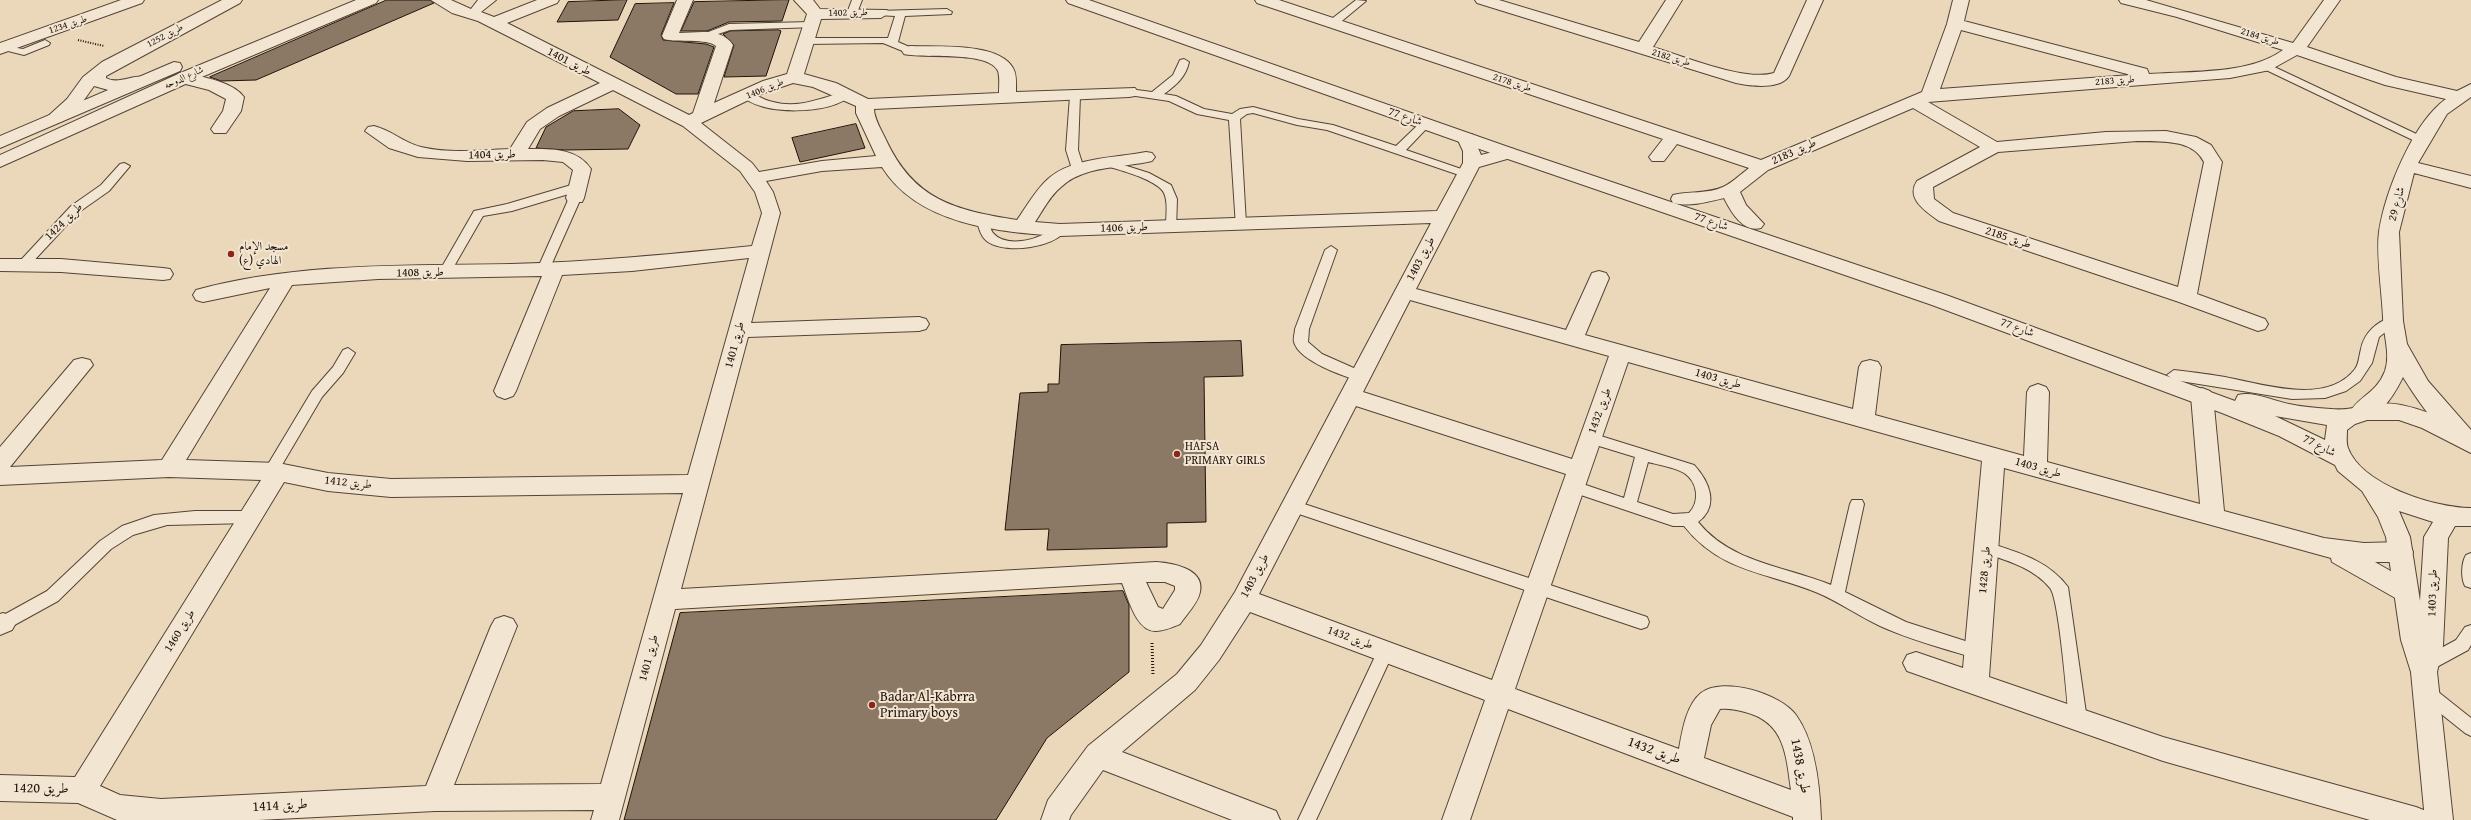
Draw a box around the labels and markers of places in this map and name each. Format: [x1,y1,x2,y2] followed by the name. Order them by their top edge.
[239,240,288,268] place label: مسجد الإمام الهادي (ع)
[226,249,236,259] marker: مسجد الإمام الهادي (ع)
[1185,440,1265,468] place label: HAFSA PRIMARY GIRLS
[1172,449,1182,459] marker: HAFSA PRIMARY GIRLS
[880,689,975,722] place label: Badar Al-Kabrra Primary boys
[867,700,877,710] marker: Badar Al-Kabrra Primary boys

